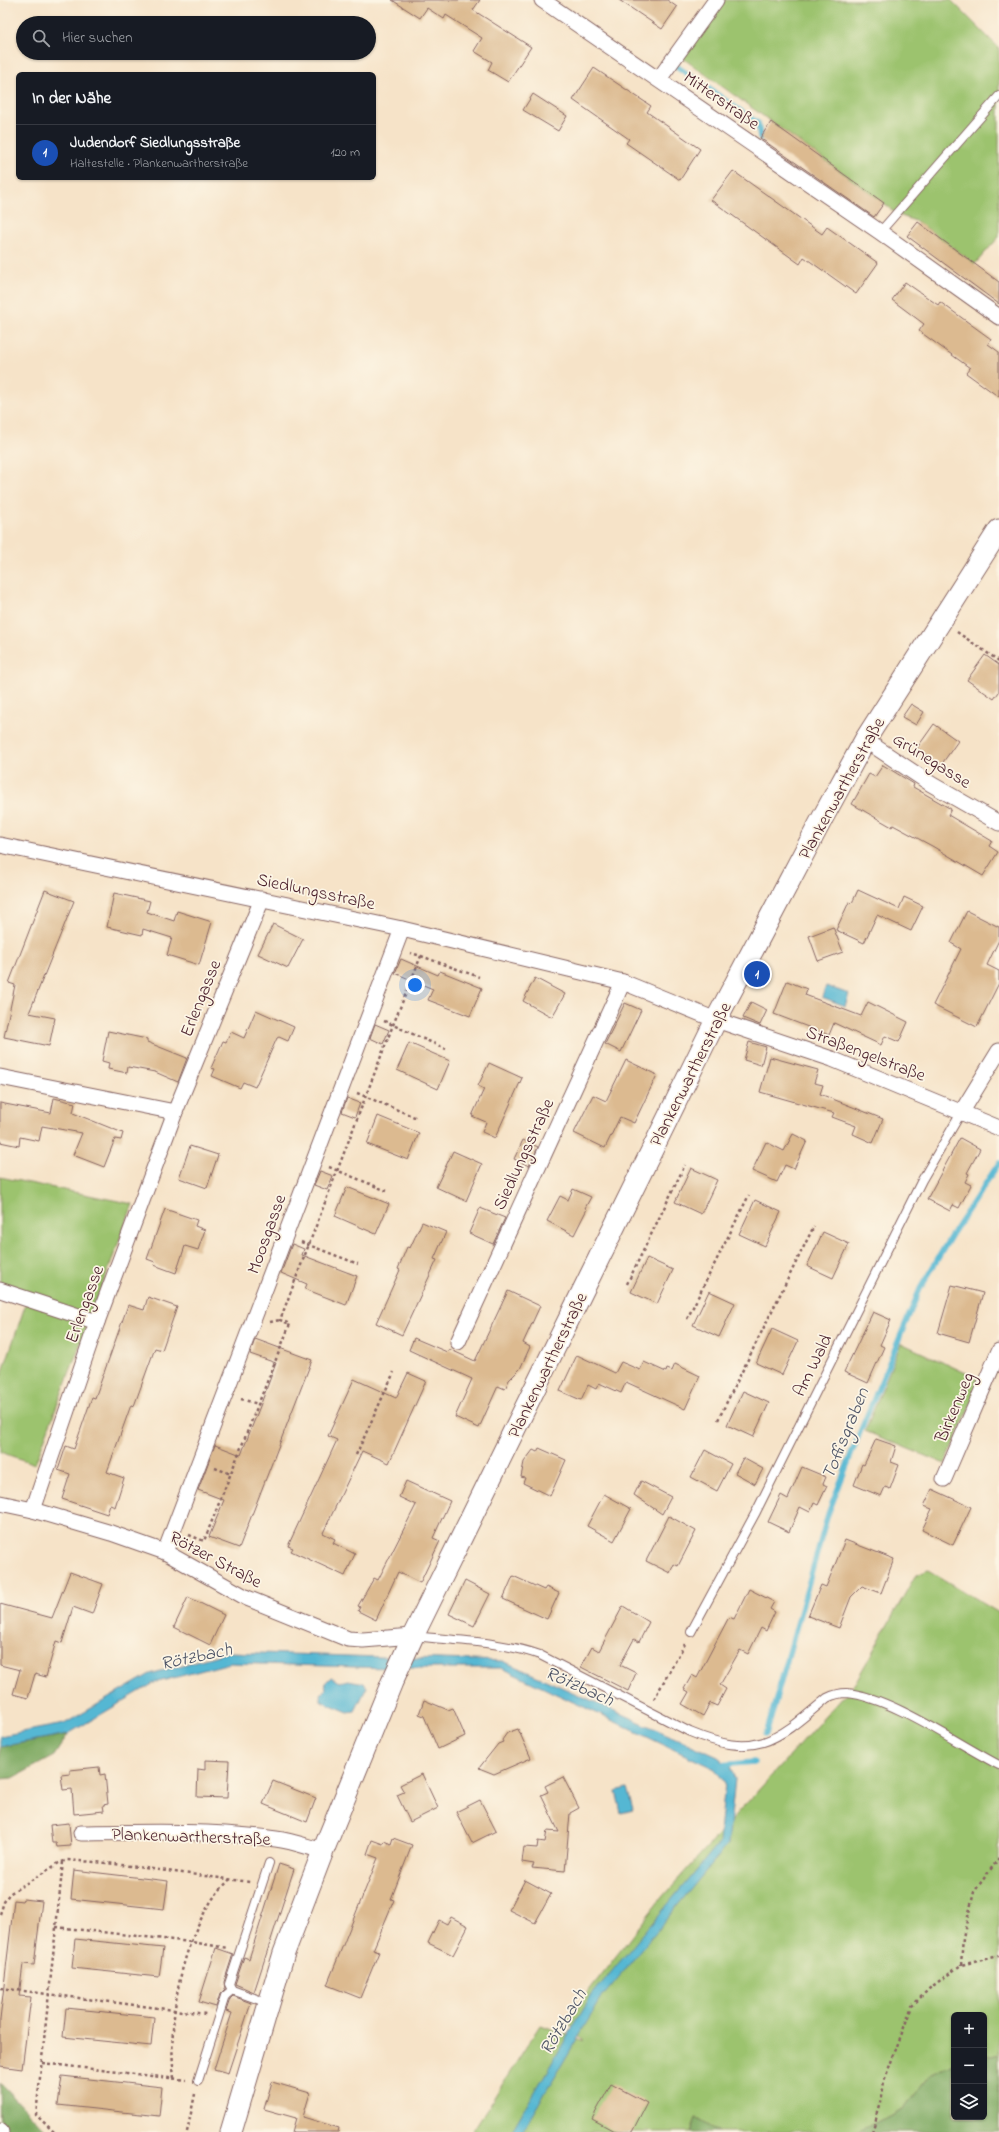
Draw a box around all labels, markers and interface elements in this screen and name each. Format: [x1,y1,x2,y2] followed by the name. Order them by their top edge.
[16,16,376,60] search box
[30,27,52,49] icon: search
[62,27,133,49] text: Hier suchen
[677,66,765,138] street label: Mitterstraße
[32,86,111,111] text: In der Nähe
[70,132,240,154] text: Judendorf Siedlungsstraße
[43,143,47,162] text: 1
[330,143,360,162] text: 120 m
[70,154,248,173] text: Haltestelle · Plankenwartherstraße
[793,712,893,865] street label: Plankenwartherstraße
[886,727,976,797] street label: Grünegasse
[254,868,378,919] street label: Siedlungsstraße
[175,956,230,1041] street label: Erlengasse
[744,959,770,989] pin: 1
[405,975,425,995] your location
[644,997,740,1152] street label: Plankenwartherstraße
[801,1020,930,1091] street label: Straßengelstraße
[488,1094,563,1215] street label: Siedlungsstraße
[241,1190,296,1278] street label: Moosgasse
[60,1261,113,1347] street label: Erlengasse
[502,1288,596,1443] street label: Plankenwartherstraße
[788,1330,840,1401] street label: Am Wald
[929,1369,983,1448] street label: Birkenweg
[816,1383,878,1484] water label: Toffisgraben
[164,1525,267,1596] street label: Rötzer Straße
[158,1637,236,1678] water label: Rötzbach
[540,1660,618,1715] water label: Rötzbach
[111,1822,272,1854] street label: Plankenwartherstraße
[534,1983,595,2060] water label: Rötzbach
[951,2012,987,2120] map controls
[951,2012,987,2048] button: +
[951,2048,987,2084] button: −
[951,2084,987,2120] button: layers

